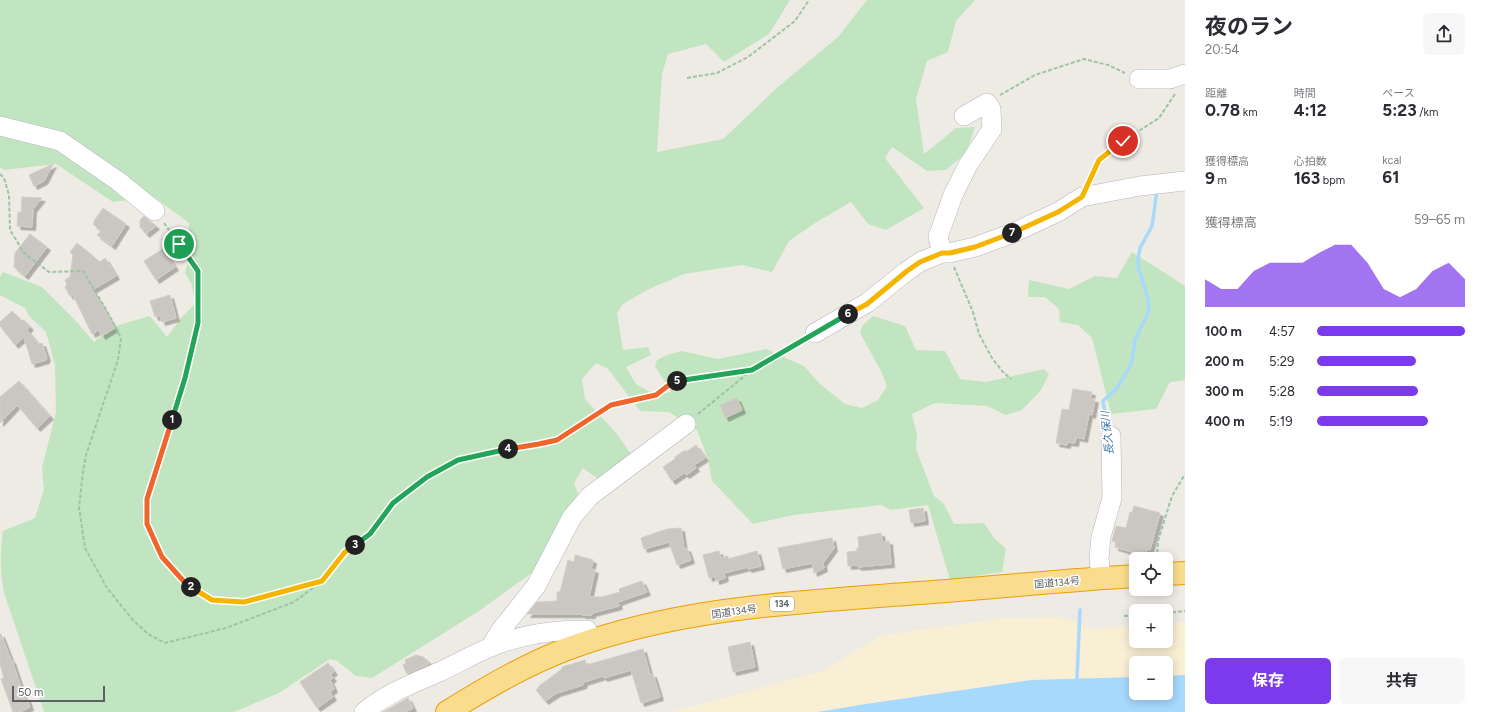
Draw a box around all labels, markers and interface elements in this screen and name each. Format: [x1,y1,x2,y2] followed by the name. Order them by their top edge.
[1205,13,1293,40] text: 夜のラン
[1423,13,1465,55] button: share
[1205,42,1239,57] text: 20:54
[1205,87,1227,100] text: 距離
[1294,87,1316,100] text: 時間
[1382,87,1415,100] text: ペース
[1205,100,1240,120] text: 0.78
[1294,100,1327,120] text: 4:12
[1382,100,1417,120] text: 5:23
[1240,106,1258,119] text: km
[1417,106,1438,119] text: /km
[1106,124,1140,158] pin
[1112,130,1134,152] icon: check
[1382,154,1402,167] text: kcal
[1205,155,1249,168] text: 獲得標高
[1294,155,1327,168] text: 心拍数
[1382,167,1399,187] text: 61
[1205,168,1215,188] text: 9
[1294,168,1320,188] text: 163
[1215,174,1227,187] text: m
[1320,174,1345,187] text: bpm
[1414,212,1465,227] text: 59–65 m
[1205,215,1257,230] text: 獲得標高
[1002,223,1022,243] pin: 7
[1009,226,1015,239] text: 7
[162,227,196,261] pin
[168,233,190,255] icon: arrive
[838,304,858,324] pin: 6
[845,307,851,320] text: 6
[1205,324,1242,339] text: 100 m
[1269,324,1295,339] text: 4:57
[1205,354,1244,369] text: 200 m
[1269,354,1294,369] text: 5:29
[667,371,687,391] pin: 5
[674,374,680,387] text: 5
[1205,384,1244,399] text: 300 m
[1269,384,1295,399] text: 5:28
[1099,409,1116,456] water label: 長久保川
[162,410,182,430] pin: 1
[170,413,174,426] text: 1
[1205,414,1245,429] text: 400 m
[1269,414,1293,429] text: 5:19
[498,439,518,459] pin: 4
[505,442,511,455] text: 4
[345,535,365,555] pin: 3
[352,538,358,551] text: 3
[1129,552,1173,700] map controls
[1129,552,1173,596] button: locate
[1034,574,1080,591] street label: 国道134号
[181,577,201,597] pin: 2
[188,580,194,593] text: 2
[770,597,794,611] road number: 134
[710,602,758,621] street label: 国道134号
[1129,604,1173,648] button: +
[1129,656,1173,700] button: −
[1205,658,1331,704] button: 保存
[1339,658,1465,704] button: 共有
[12,684,105,703] scale bar
[18,686,43,699] text: 50 m

